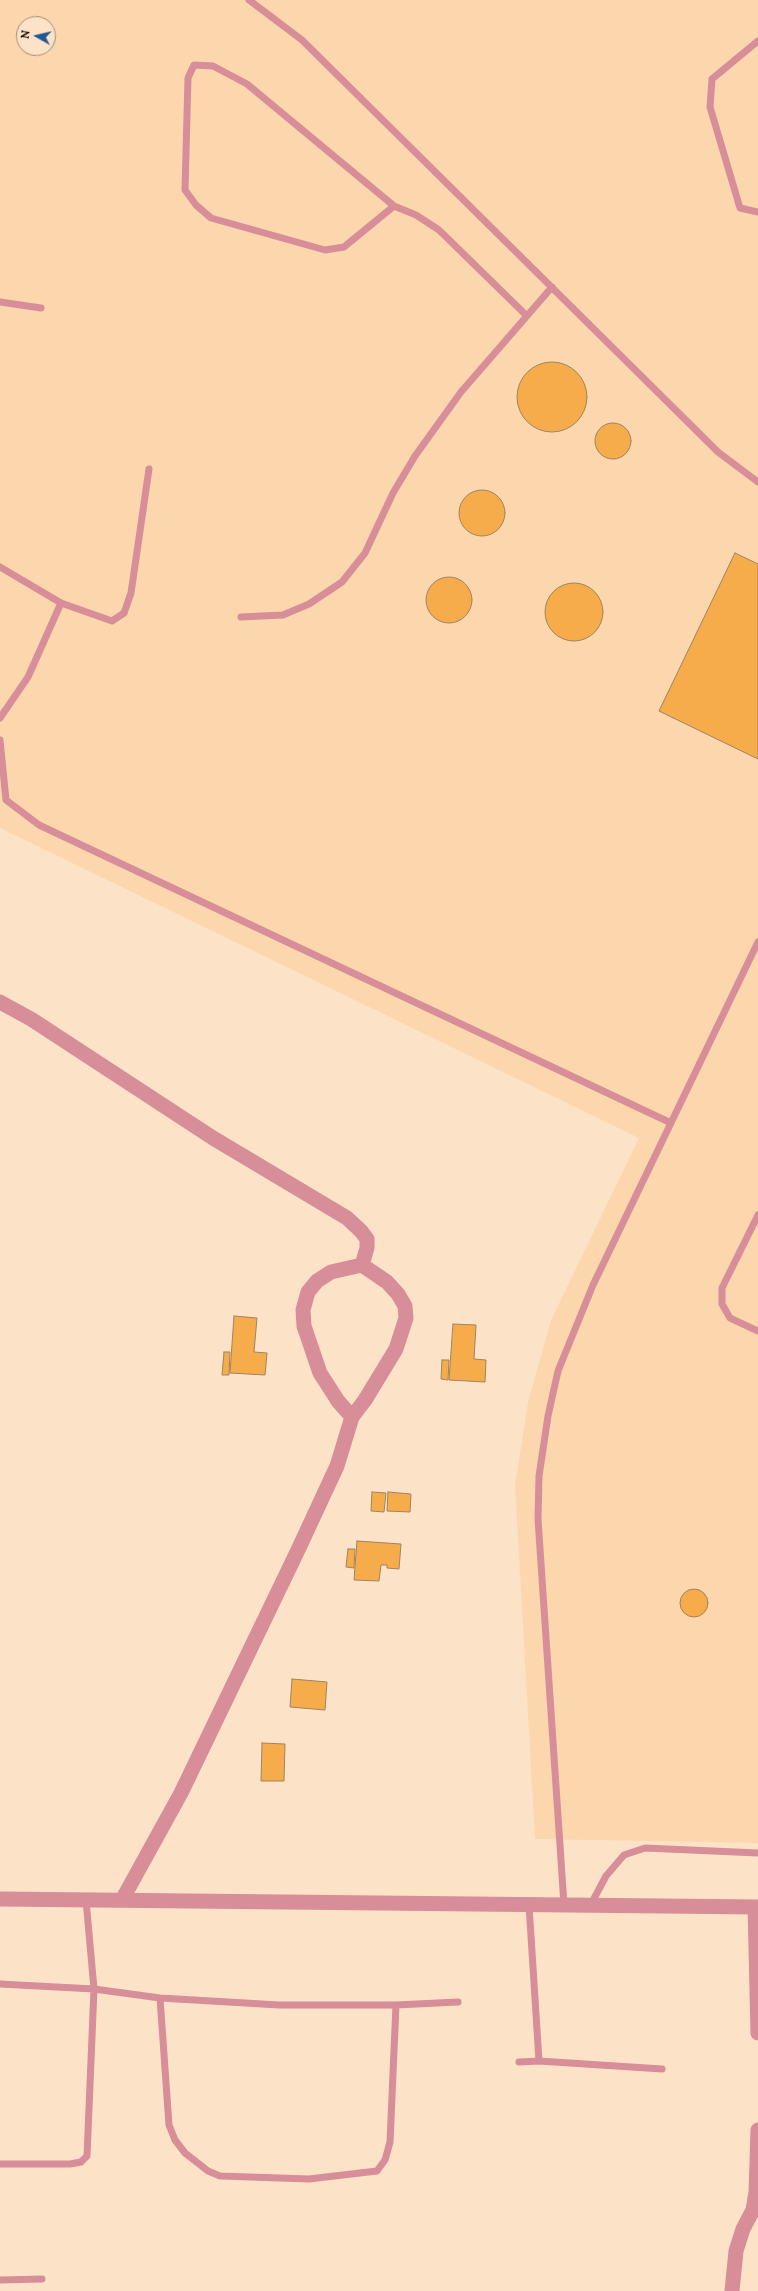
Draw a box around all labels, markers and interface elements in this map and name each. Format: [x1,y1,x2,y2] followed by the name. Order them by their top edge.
[16,16,56,56] north arrow
[18,29,33,40] text: N

